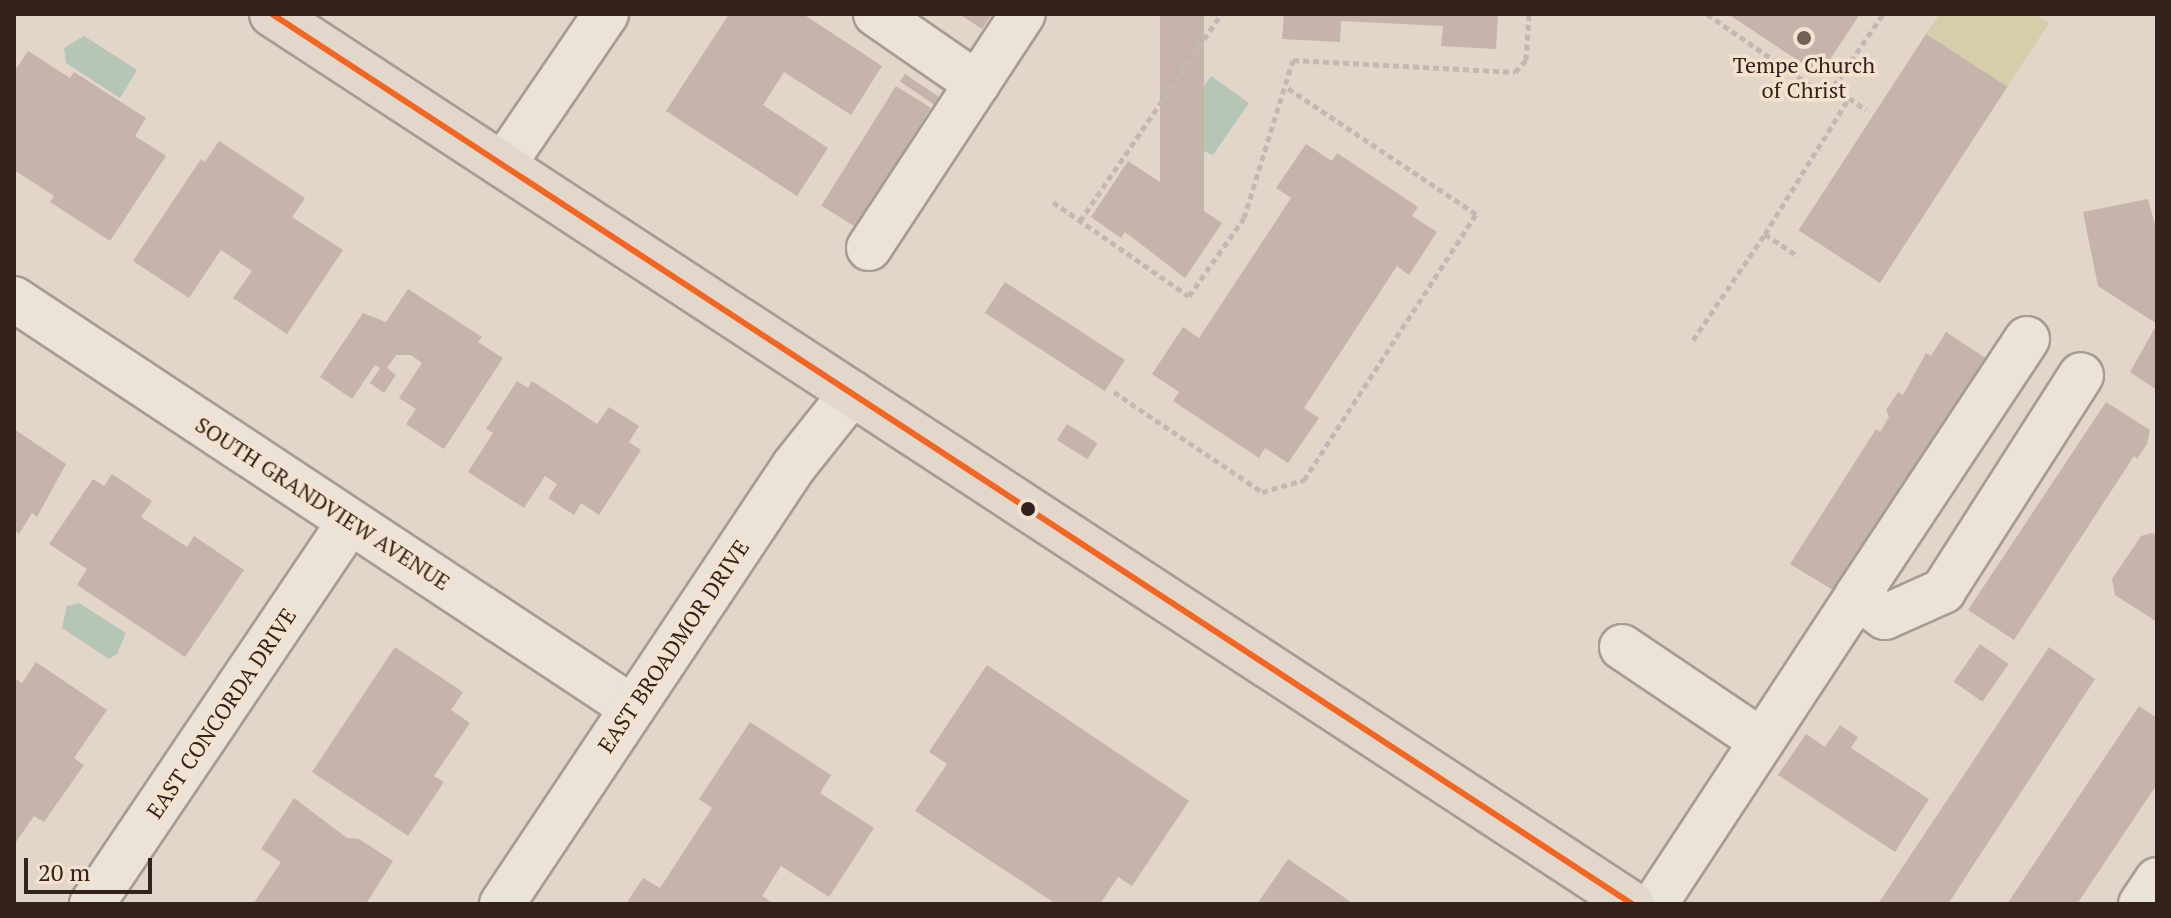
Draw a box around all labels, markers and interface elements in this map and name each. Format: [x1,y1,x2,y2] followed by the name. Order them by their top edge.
[1795,29,1813,47] marker: Tempe Church of Christ
[1733,51,1875,102] place label: Tempe Church of Christ
[191,411,455,595] street label: SOUTH GRANDVIEW AVENUE
[1020,501,1036,517] unlabelled marker
[592,535,754,757] street label: EAST BROADMOR DRIVE
[141,603,301,823] street label: EAST CONCORDA DRIVE
[28,842,156,892] scale bar
[38,856,90,888] text: 20 m

